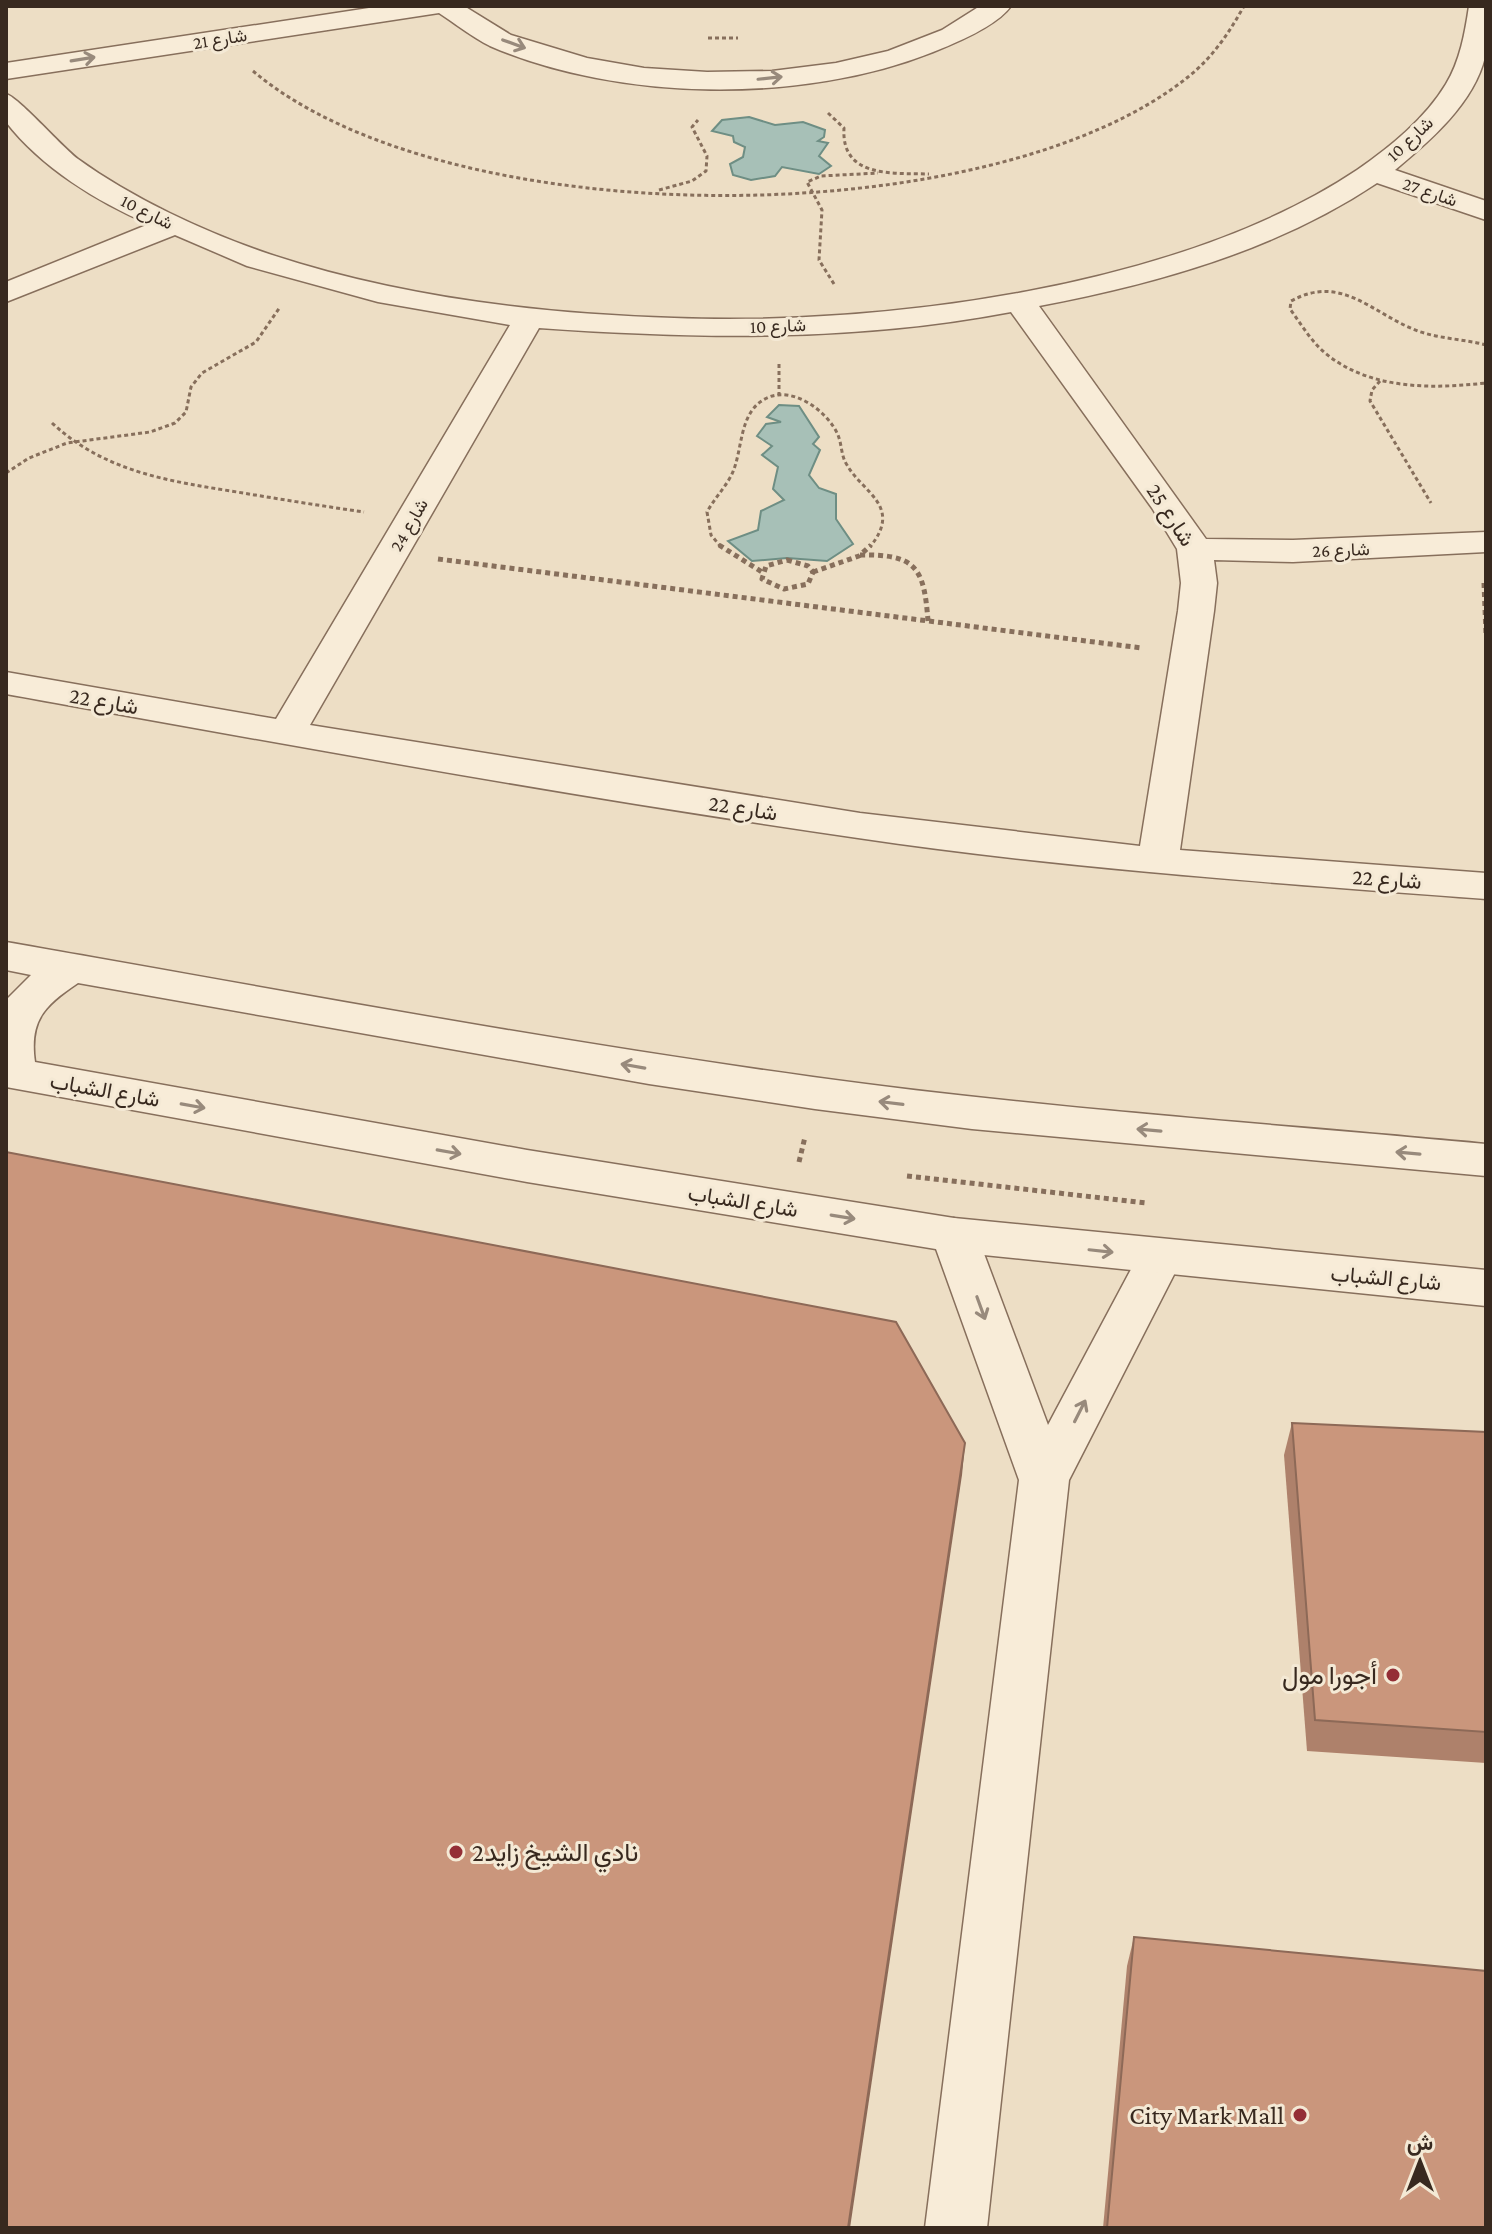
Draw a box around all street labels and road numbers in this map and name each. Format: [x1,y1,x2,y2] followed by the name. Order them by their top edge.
[192,25,249,55] street label: شارع 21
[1383,113,1439,167] street label: شارع 10
[1400,173,1460,212] street label: شارع 27
[117,190,176,235] street label: شارع 10
[750,315,806,339] street label: شارع 10
[1140,479,1200,552] street label: شارع 25
[386,495,434,556] street label: شارع 24
[1312,539,1370,563] street label: شارع 26
[67,683,140,721] street label: شارع 22
[707,790,779,828] street label: شارع 22
[1351,864,1422,896] street label: شارع 22
[48,1068,162,1114] street label: شارع الشباب
[686,1180,800,1224] street label: شارع الشباب
[1329,1261,1442,1297] street label: شارع الشباب

